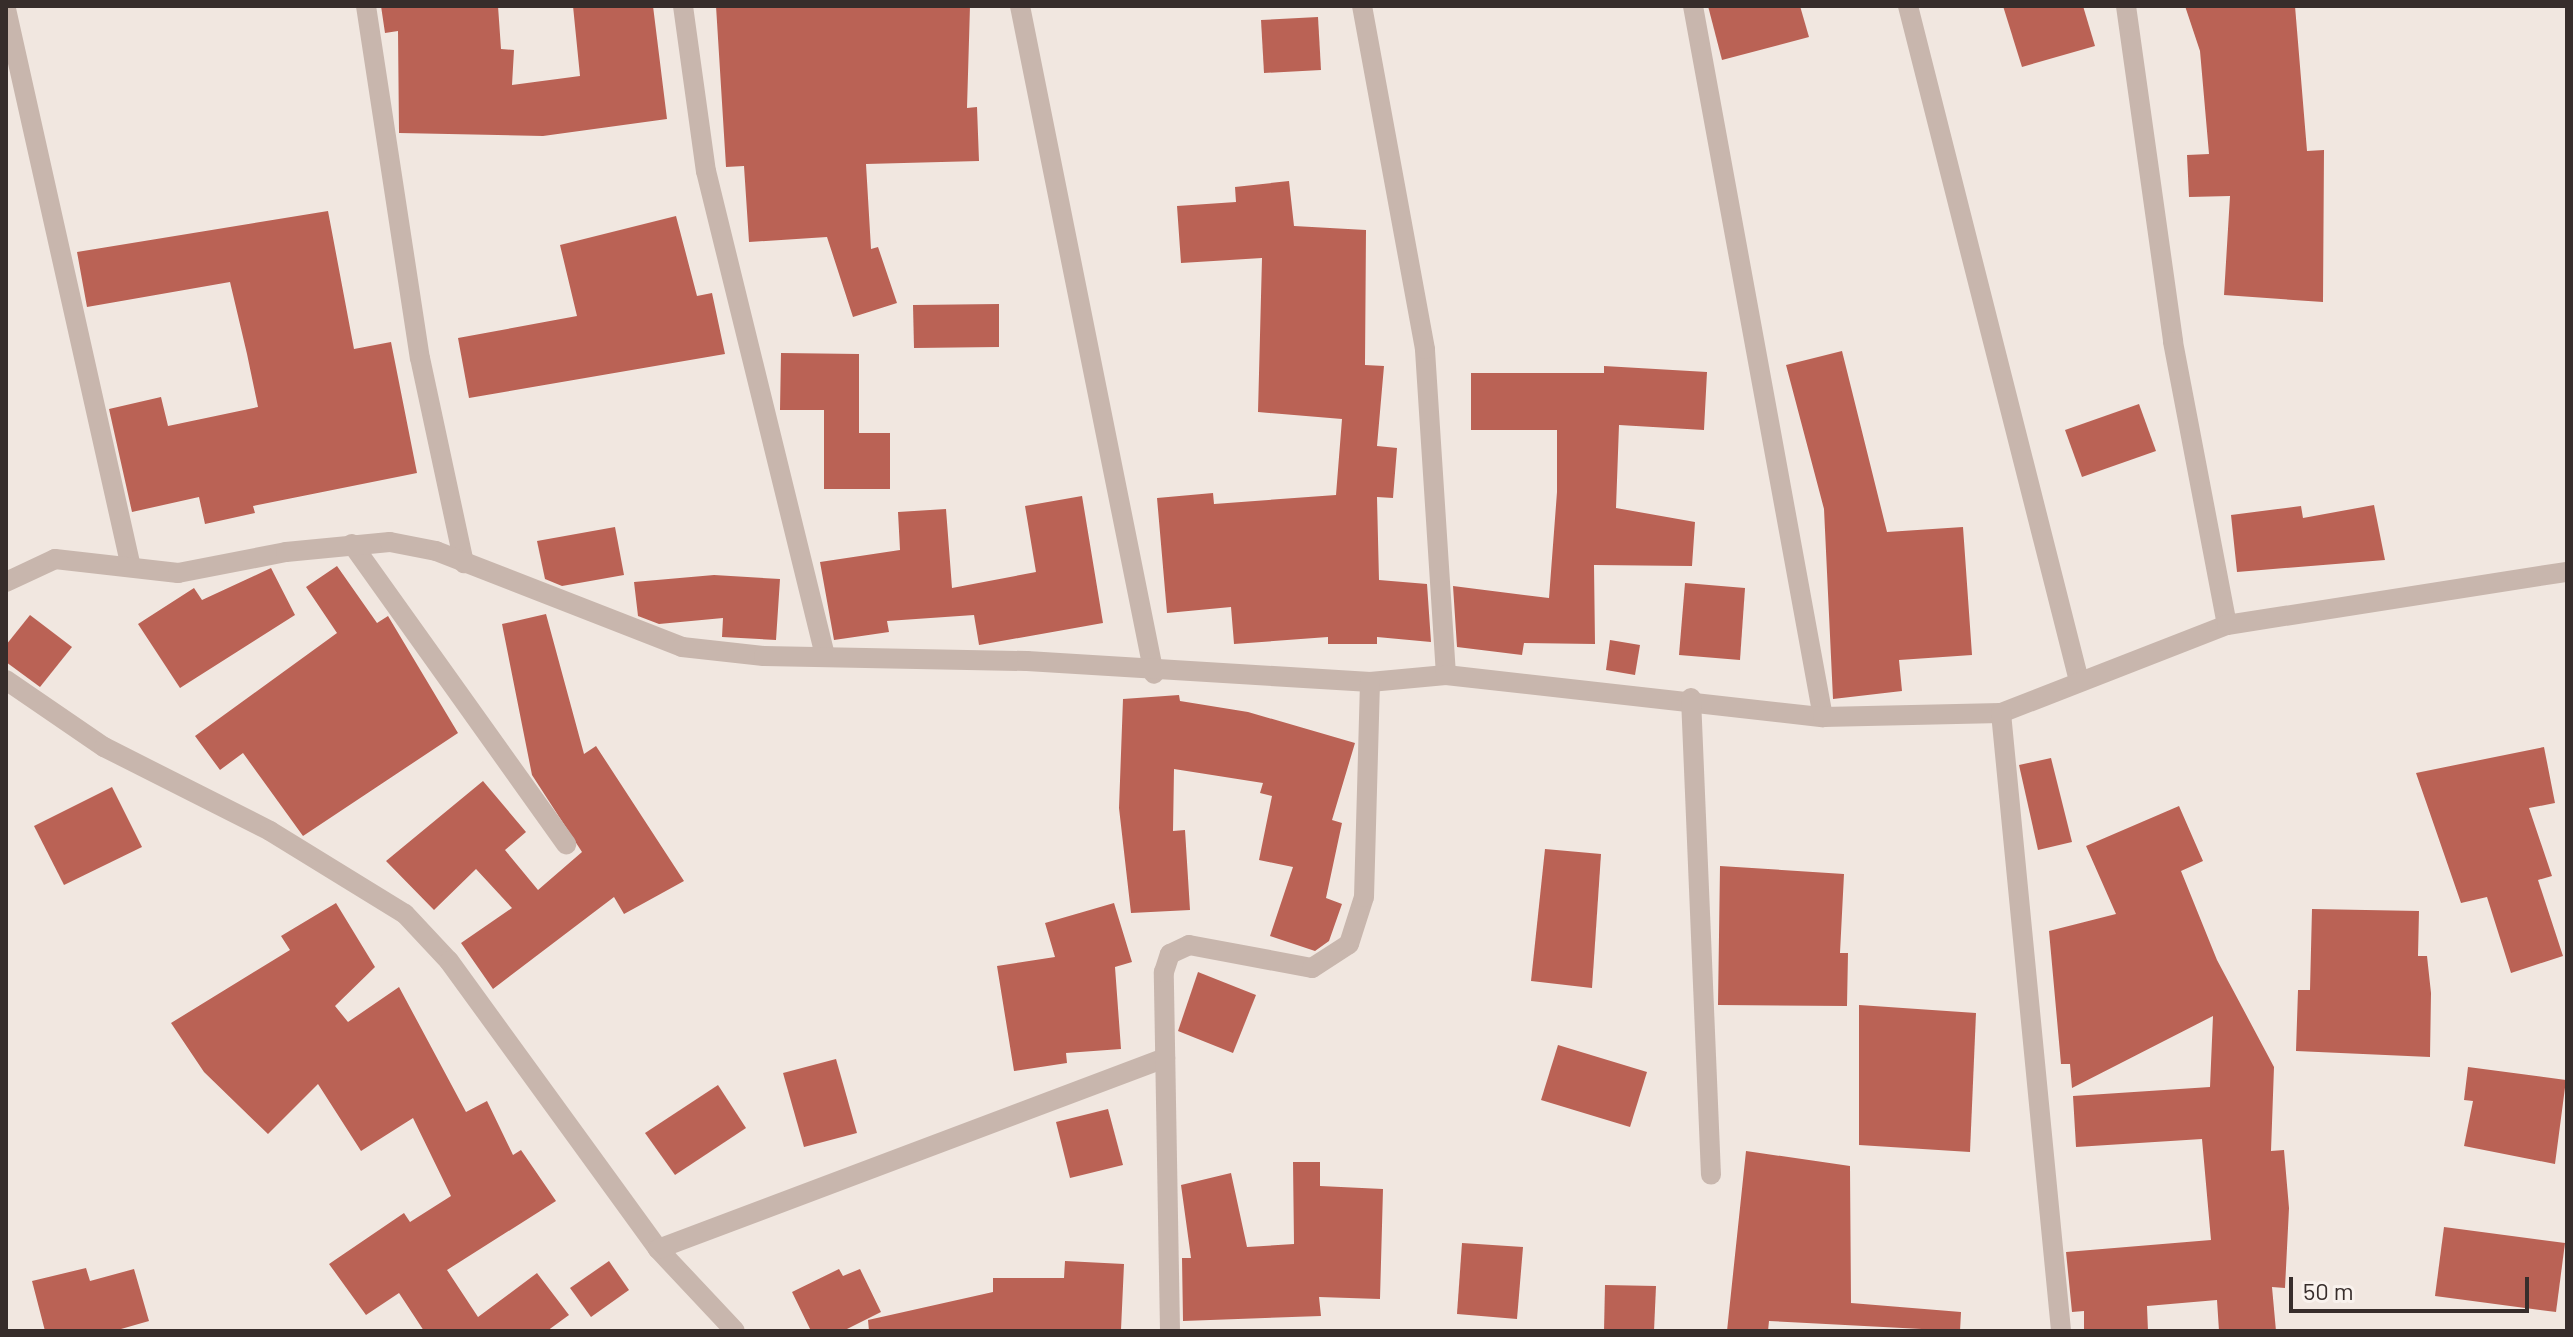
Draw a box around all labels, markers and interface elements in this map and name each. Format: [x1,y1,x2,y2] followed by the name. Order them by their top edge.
[2293,1261,2533,1311] scale bar
[2303,1276,2354,1305] text: 50 m

